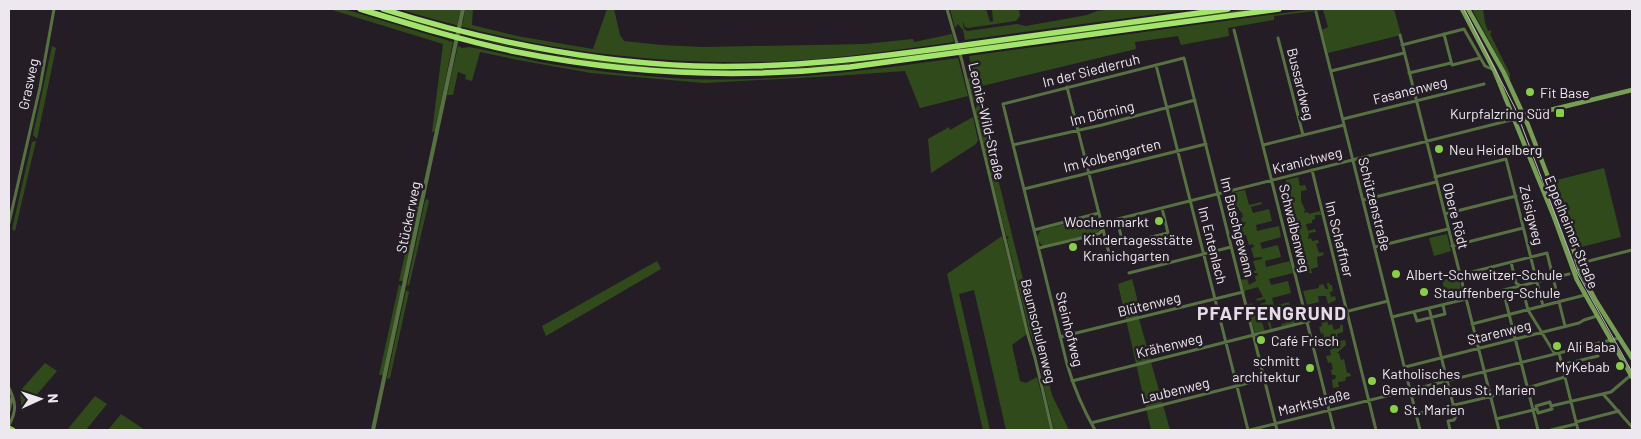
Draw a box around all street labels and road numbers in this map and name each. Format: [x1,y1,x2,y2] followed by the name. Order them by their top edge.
[1284,46,1318,122] street label: Bussardweg
[1041,50,1141,90] street label: In der Siedlerruh
[14,57,42,111] street label: Grasweg
[965,61,1009,181] street label: Leonie-Wild-Straße
[1371,73,1449,107] street label: Fasanenweg
[1068,97,1136,129] street label: Im Dörning
[1062,135,1162,175] street label: Im Kolbengarten
[1270,143,1344,177] street label: Kranichweg
[1355,155,1395,253] street label: Schützenstraße
[1542,173,1602,291] street label: Eppelheimer Straße
[1217,175,1259,279] street label: Im Buschgewann
[392,180,424,254] street label: Stückerweg
[1440,181,1472,251] street label: Obere Rödt
[1276,182,1314,274] street label: Schwalbenweg
[1516,183,1548,247] street label: Zeisigweg
[1322,199,1358,279] street label: Im Schaffner
[1195,205,1231,285] street label: Im Entenlach
[1018,277,1060,385] street label: Baumschulenweg
[1116,288,1182,320] street label: Blütenweg
[1053,290,1087,368] street label: Steinhofweg
[1465,316,1533,348] street label: Starenweg
[1134,329,1204,361] street label: Krähenweg
[1139,373,1211,407] street label: Laubenweg
[1276,385,1352,419] street label: Marktstraße

